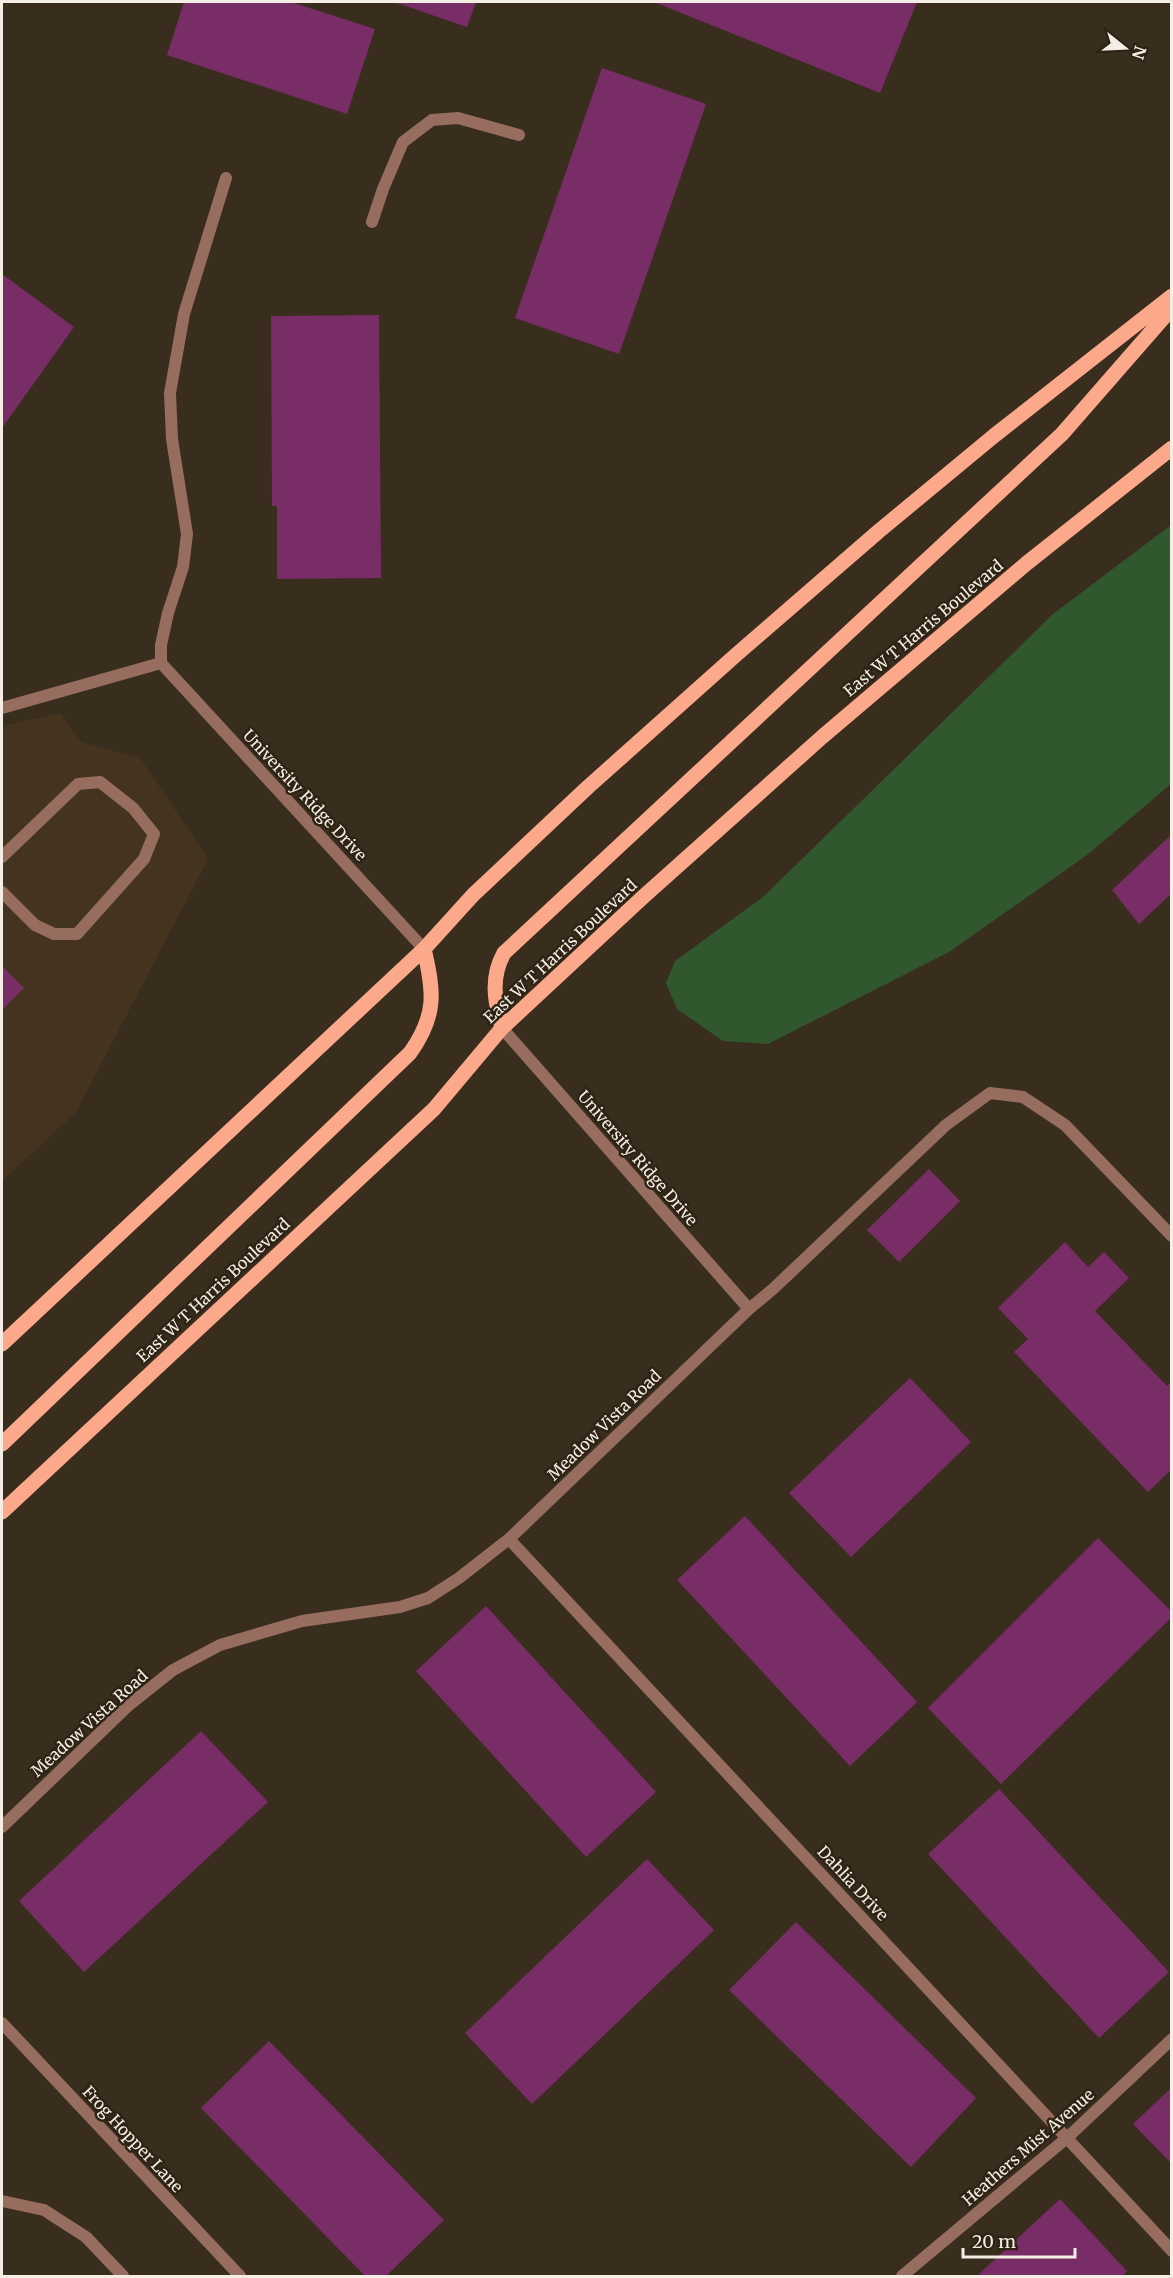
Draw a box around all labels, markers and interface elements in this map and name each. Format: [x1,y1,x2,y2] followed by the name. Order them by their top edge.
[1095,18,1155,78] north arrow
[1128,44,1151,62] text: N
[839,555,1007,701] street label: East W T Harris Boulevard
[239,725,371,865] street label: University Ridge Drive
[479,874,641,1027] street label: East W T Harris Boulevard
[574,1086,702,1230] street label: University Ridge Drive
[132,1213,294,1366] street label: East W T Harris Boulevard
[543,1365,665,1484] street label: Meadow Vista Road
[27,1665,152,1781] street label: Meadow Vista Road
[813,1841,893,1925] street label: Dahlia Drive
[79,2082,187,2196] street label: Frog Hopper Lane
[958,2084,1098,2210] street label: Heathers Mist Avenue
[963,2221,1076,2259] scale bar
[972,2230,1016,2253] text: 20 m

